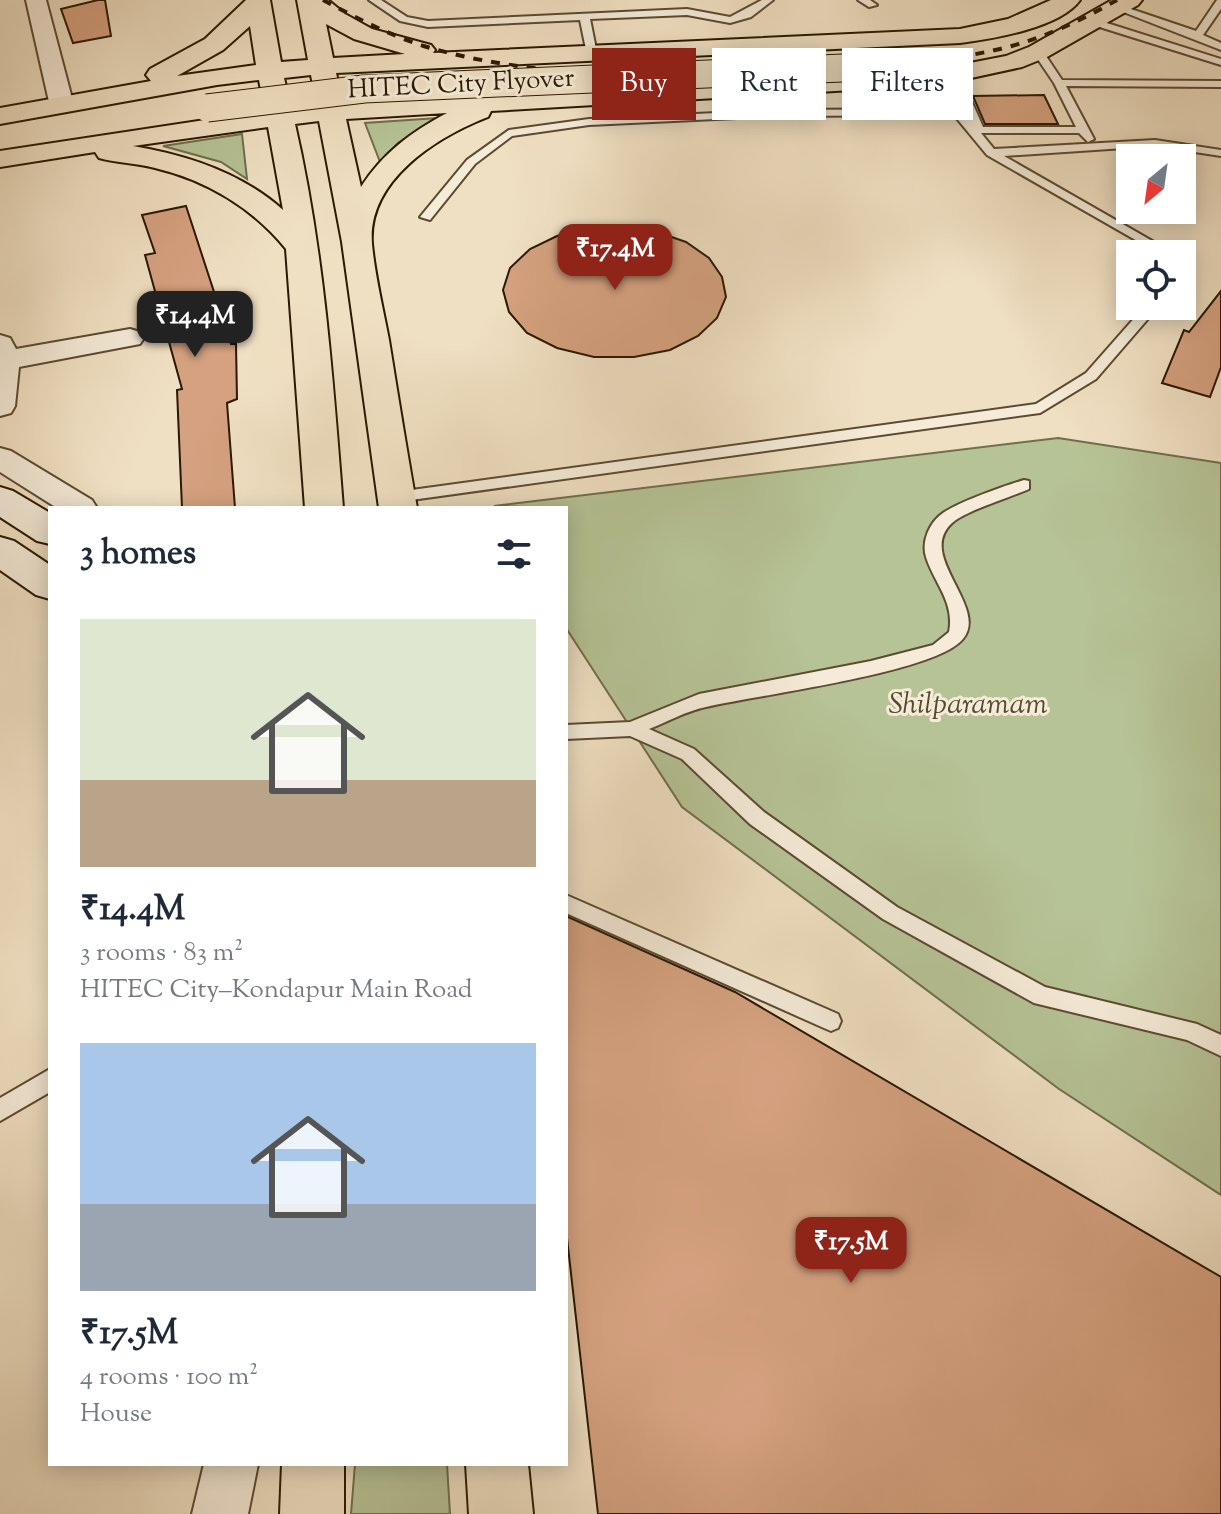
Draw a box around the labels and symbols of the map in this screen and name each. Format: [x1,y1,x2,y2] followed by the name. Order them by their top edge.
[347,61,575,109] street label: HITEC City Flyover
[1116,144,1196,224] north arrow
[550,224,680,292] pin: ₹17.4M
[130,291,260,359] pin: ₹14.4M
[888,684,1048,727] park label: Shilparamam
[786,1217,916,1285] pin: ₹17.5M

